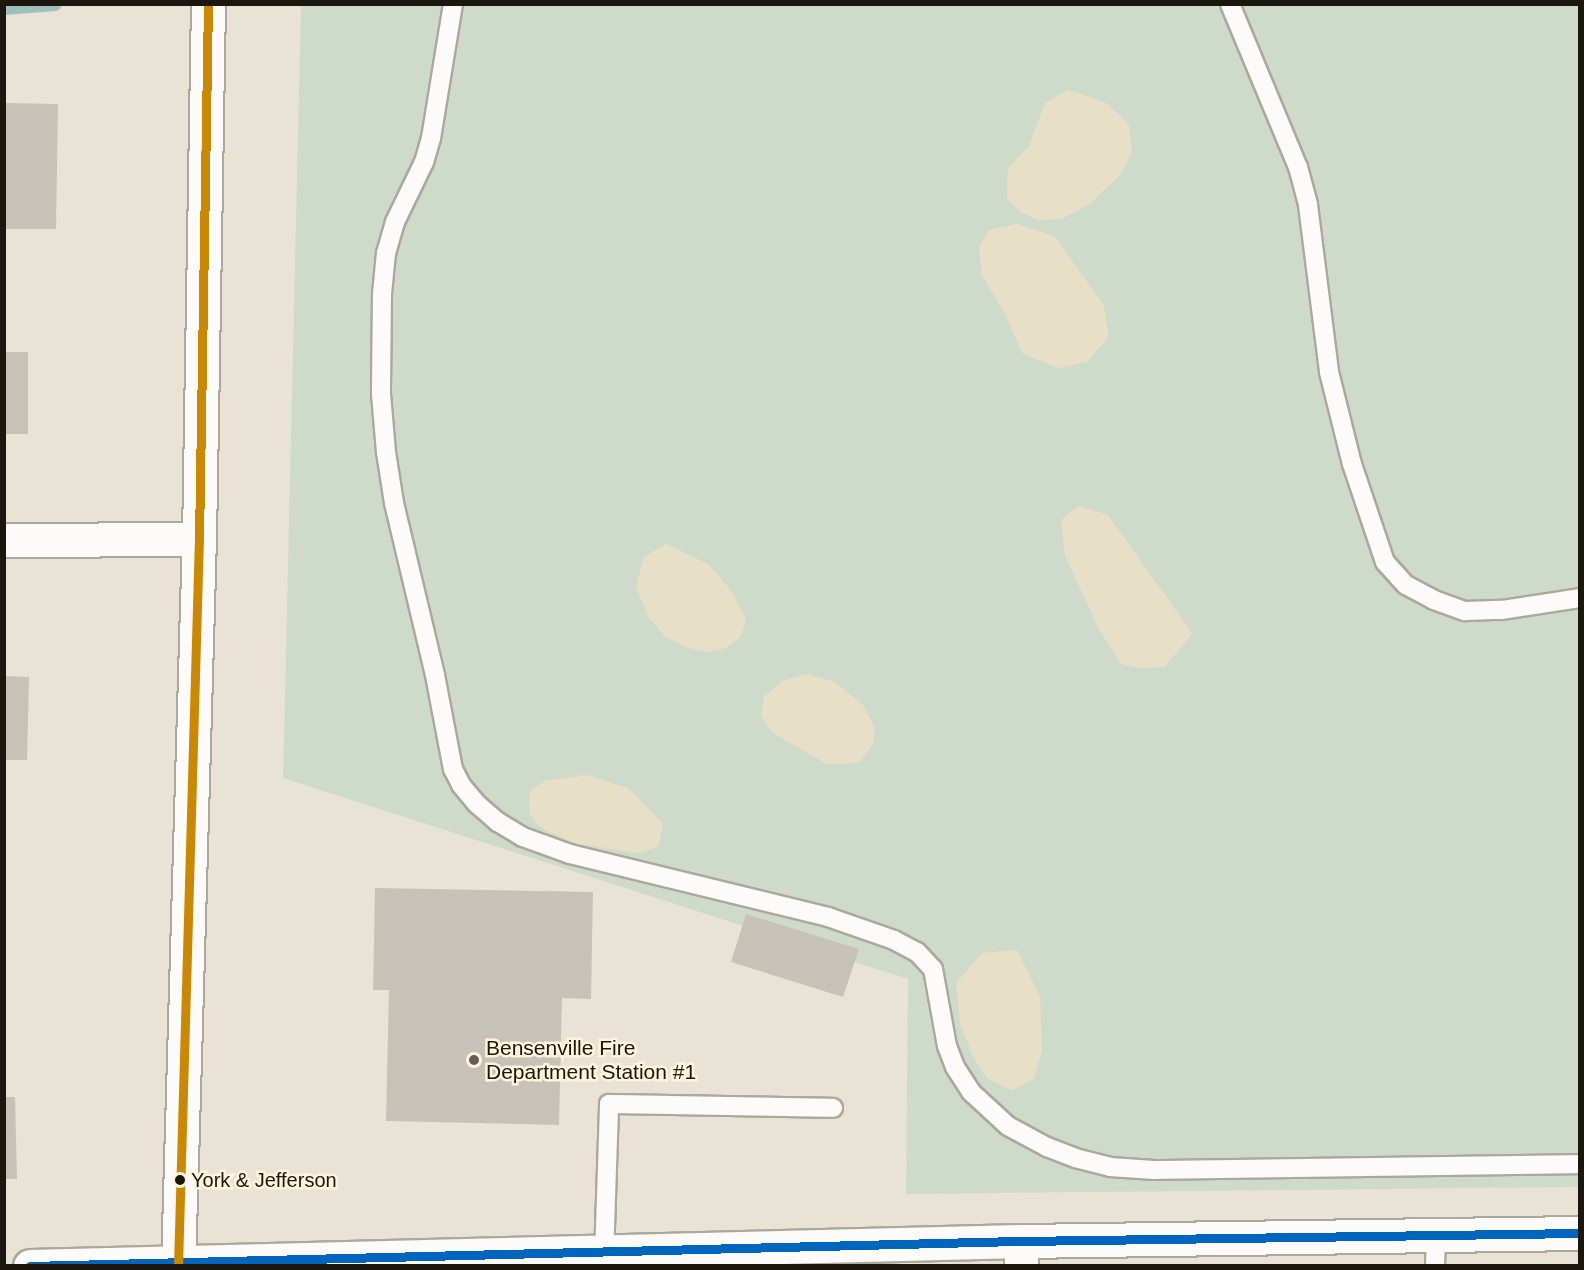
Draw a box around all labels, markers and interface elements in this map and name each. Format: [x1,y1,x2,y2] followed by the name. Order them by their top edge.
[486,1035,696,1085] place label: Bensenville Fire Department Station #1
[467,1053,481,1067] marker: Bensenville Fire Department Station #1
[191,1168,337,1192] place label: York & Jefferson
[174,1174,186,1186] marker: York & Jefferson

